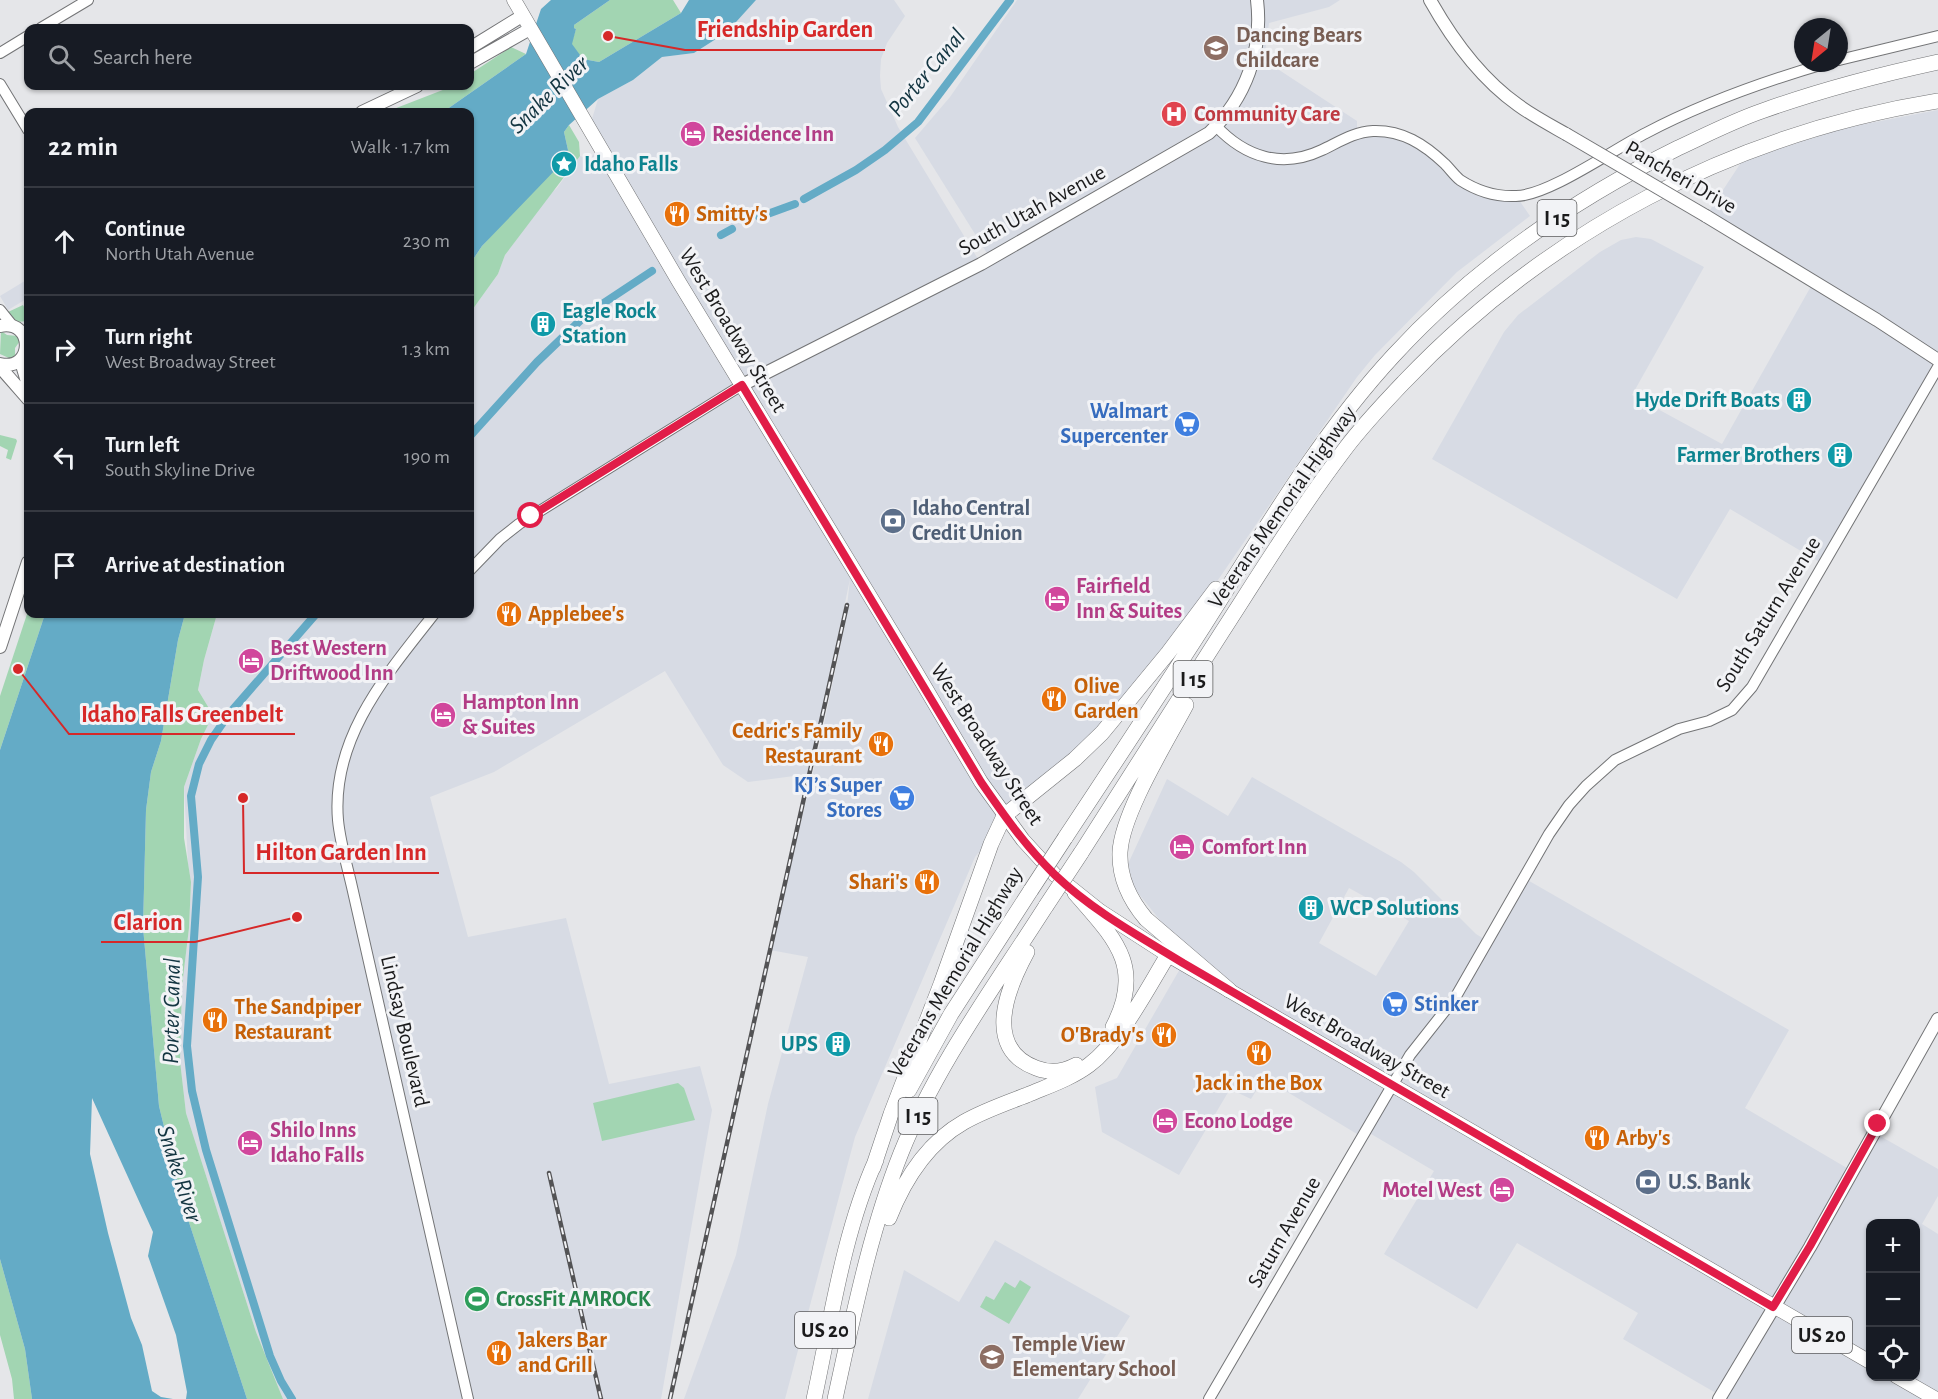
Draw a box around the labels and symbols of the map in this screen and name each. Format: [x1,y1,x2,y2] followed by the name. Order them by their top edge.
[685,8,885,50] callout: Friendship Garden
[697,18,873,42] text: Friendship Garden
[1794,18,1848,72] north arrow
[884,24,970,121] water label: Porter Canal
[1236,24,1362,71] place label: Dancing Bears Childcare
[1201,33,1231,63] school or university icon: Dancing Bears Childcare
[505,51,594,138] water label: Snake River
[1159,99,1189,129] hospital icon: Community Care
[1194,103,1340,126] place label: Community Care
[678,119,708,149] hotel icon: Residence Inn
[712,123,834,145] place label: Residence Inn
[1622,136,1740,218] street label: Pancheri Drive
[549,149,579,179] place icon: Idaho Falls
[584,153,678,175] place label: Idaho Falls
[955,161,1109,259] street label: South Utah Avenue
[662,199,692,229] restaurant icon: Smitty's
[1538,200,1576,236] road number: I 15
[696,203,768,226] place label: Smitty's
[675,244,791,416] street label: West Broadway Street
[562,300,656,347] place label: Eagle Rock Station
[528,309,558,339] building icon: Eagle Rock Station
[1784,385,1814,415] building icon: Hyde Drift Boats
[1635,389,1780,412] place label: Hyde Drift Boats
[1060,400,1169,447] place label: Walmart Supercenter
[1204,401,1361,612] street label: Veterans Memorial Highway
[1172,409,1202,439] supermarket icon: Walmart Supercenter
[1825,440,1855,470] building icon: Farmer Brothers
[1677,444,1820,466] place label: Farmer Brothers
[912,497,1030,544] place label: Idaho Central Credit Union
[517,502,543,528] route start
[878,506,908,536] bank icon: Idaho Central Credit Union
[1711,533,1825,695] street label: South Saturn Avenue
[1076,575,1182,622] place label: Fairfield Inn & Suites
[1042,584,1072,614] hotel icon: Fairfield Inn & Suites
[494,599,524,629] restaurant icon: Applebee's
[528,603,624,625] place label: Applebee's
[270,637,394,684] place label: Best Western Driftwood Inn
[236,646,266,676] hotel icon: Best Western Driftwood Inn
[927,659,1047,829] street label: West Broadway Street
[1174,661,1212,697] road number: I 15
[1074,675,1139,722] place label: Olive Garden
[1039,684,1069,714] restaurant icon: Olive Garden
[462,691,579,738] place label: Hampton Inn & Suites
[69,692,295,734] callout: Idaho Falls Greenbelt
[428,700,458,730] hotel icon: Hampton Inn & Suites
[81,703,283,727] text: Idaho Falls Greenbelt
[732,720,863,767] place label: Cedric's Family Restaurant
[866,729,896,759] restaurant icon: Cedric's Family Restaurant
[794,774,882,821] place label: KJ’s Super Stores
[887,783,917,813] supermarket icon: KJ’s Super Stores
[244,831,439,873] callout: Hilton Garden Inn
[1167,832,1197,862] hotel icon: Comfort Inn
[1202,836,1307,858] place label: Comfort Inn
[255,841,427,865] text: Hilton Garden Inn
[883,862,1027,1081] street label: Veterans Memorial Highway
[912,867,942,897] restaurant icon: Shari's
[849,871,908,893] place label: Shari's
[1296,893,1326,923] building icon: WCP Solutions
[1330,897,1459,919] place label: WCP Solutions
[101,900,195,942] callout: Clarion
[113,911,183,935] text: Clarion
[377,953,433,1109] street label: Lindsay Boulevard
[159,958,185,1064] water label: Porter Canal
[1380,989,1410,1019] supermarket icon: Stinker
[1280,990,1454,1102] street label: West Broadway Street
[1414,993,1479,1015] place label: Stinker
[234,996,362,1043] place label: The Sandpiper Restaurant
[200,1005,230,1035] restaurant icon: The Sandpiper Restaurant
[1149,1020,1179,1050] restaurant icon: O'Brady's
[1061,1024,1144,1047] place label: O'Brady's
[823,1029,853,1059] building icon: UPS
[781,1033,818,1055] place label: UPS
[1244,1038,1274,1068] restaurant icon: Jack in the Box
[1195,1072,1323,1094] place label: Jack in the Box
[898,1098,938,1134] road number: I 15
[1150,1106,1180,1136] hotel icon: Econo Lodge
[1184,1110,1293,1132] place label: Econo Lodge
[1864,1110,1890,1136] route end
[270,1119,364,1166] place label: Shilo Inns Idaho Falls
[152,1123,206,1226] water label: Snake River
[1582,1123,1612,1153] restaurant icon: Arby's
[1616,1127,1670,1150] place label: Arby's
[235,1128,265,1158] hotel icon: Shilo Inns Idaho Falls
[1633,1167,1663,1197] bank icon: U.S. Bank
[1668,1171,1751,1193] place label: U.S. Bank
[1243,1173,1325,1291] street label: Saturn Avenue
[1487,1175,1517,1205] hotel icon: Motel West
[1382,1179,1483,1201] place label: Motel West
[462,1284,492,1314] sports icon: CrossFit AMROCK
[496,1288,652,1310] place label: CrossFit AMROCK
[795,1312,855,1348] road number: US 20
[1792,1317,1852,1353] road number: US 20
[518,1329,607,1376] place label: Jakers Bar and Grill
[1012,1333,1176,1381] place label: Temple View Elementary School
[484,1338,514,1368] restaurant icon: Jakers Bar and Grill
[977,1342,1007,1372] school or university icon: Temple View Elementary School

